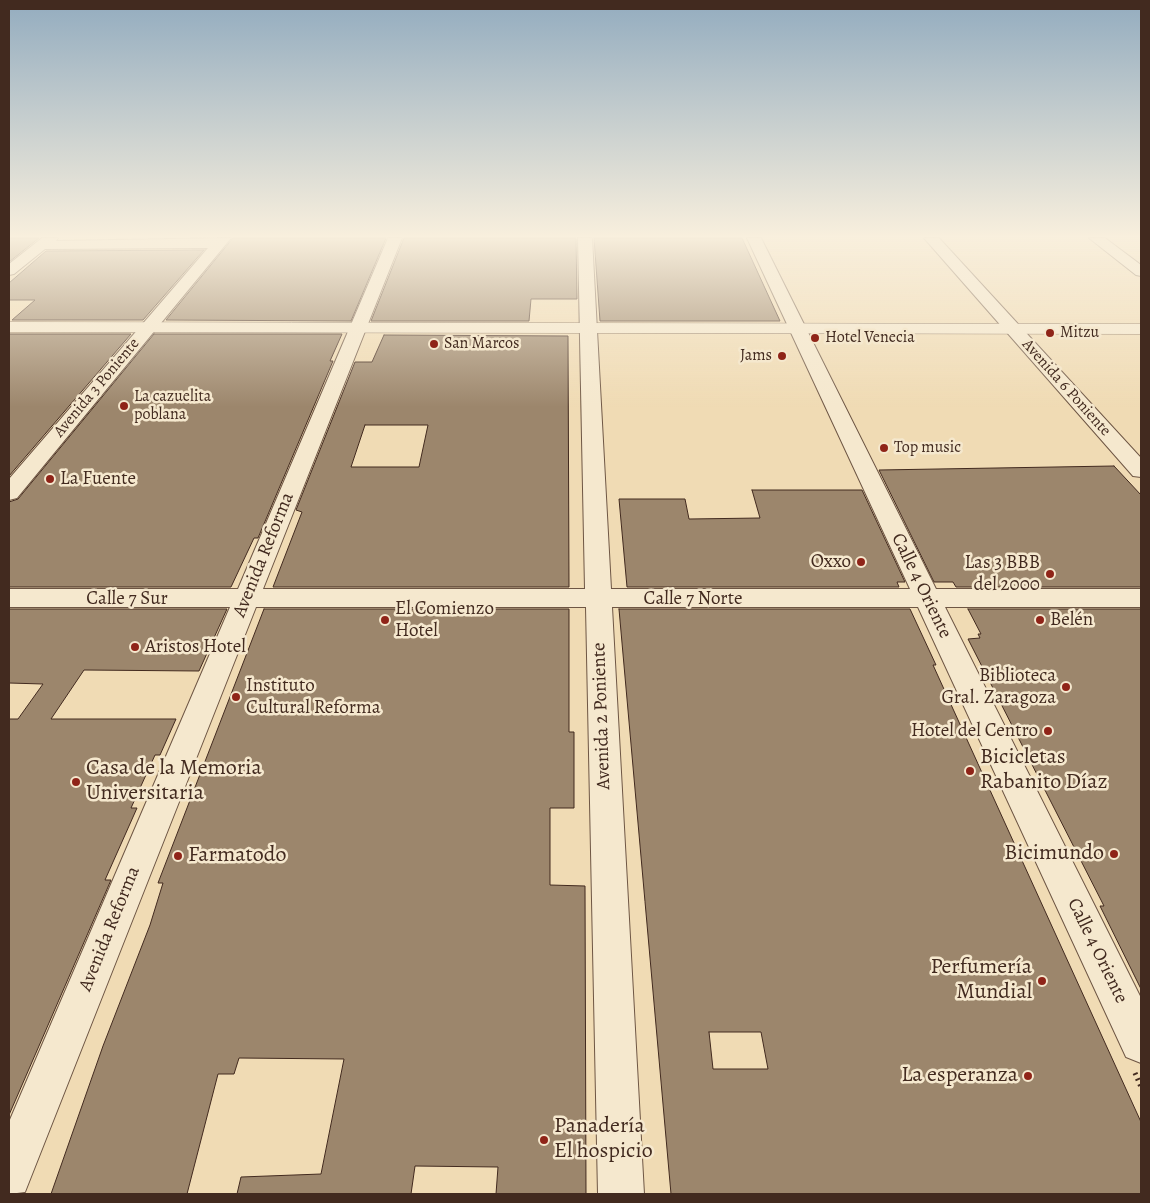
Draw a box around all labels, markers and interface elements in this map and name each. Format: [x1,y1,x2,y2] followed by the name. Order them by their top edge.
[1060,323,1099,343] place label: Mitzu
[1044,327,1056,339] marker: Mitzu
[825,328,915,348] place label: Hotel Venecia
[809,332,821,344] marker: Hotel Venecia
[444,334,519,354] place label: San Marcos
[50,335,144,441] street label: Avenida 3 Poniente
[1017,336,1115,440] street label: Avenida 6 Poniente
[428,338,440,350] marker: San Marcos
[740,346,772,366] place label: Jams
[776,350,788,362] marker: Jams
[134,387,211,425] place label: La cazuelita poblana
[118,400,130,412] marker: La cazuelita poblana
[894,438,961,458] place label: Top music
[878,442,890,454] marker: Top music
[60,468,136,490] place label: La Fuente
[44,473,56,485] marker: La Fuente
[229,489,299,621] street label: Avenida Reforma
[886,530,956,642] street label: Calle 4 Oriente
[811,551,851,573] place label: Oxxo
[964,552,1040,596] place label: Las 3 BBB del 2000
[855,556,867,568] marker: Oxxo
[1044,568,1056,580] marker: Las 3 BBB del 2000
[86,588,168,610] street label: Calle 7 Sur
[644,588,742,610] street label: Calle 7 Norte
[395,598,494,642] place label: El Comienzo Hotel
[1050,609,1093,631] place label: Belén
[379,614,391,626] marker: El Comienzo Hotel
[1034,614,1046,626] marker: Belén
[145,636,246,658] place label: Aristos Hotel
[129,641,141,653] marker: Aristos Hotel
[588,642,616,790] street label: Avenida 2 Poniente
[941,665,1056,709] place label: Biblioteca Gral. Zaragoza
[246,675,381,719] place label: Instituto Cultural Reforma
[1060,681,1072,693] marker: Biblioteca Gral. Zaragoza
[230,691,242,703] marker: Instituto Cultural Reforma
[911,720,1038,742] place label: Hotel del Centro
[1042,725,1054,737] marker: Hotel del Centro
[980,745,1108,796] place label: Bicicletas Rabanito Díaz
[86,756,262,808] place label: Casa de la Memoria Universitaria
[964,765,976,777] marker: Bicicletas Rabanito Díaz
[70,776,82,788] marker: Casa de la Memoria Universitaria
[1004,841,1104,867] place label: Bicimundo
[188,843,287,869] place label: Farmatodo
[1108,848,1120,860] marker: Bicimundo
[172,850,184,862] marker: Farmatodo
[75,863,145,995] street label: Avenida Reforma
[1062,895,1132,1007] street label: Calle 4 Oriente
[930,955,1032,1006] place label: Perfumería Mundial
[1036,975,1048,987] marker: Perfumería Mundial
[901,1063,1018,1089] place label: La esperanza
[1022,1070,1034,1082] marker: La esperanza
[554,1114,653,1166] place label: Panadería El hospicio
[538,1134,550,1146] marker: Panadería El hospicio

